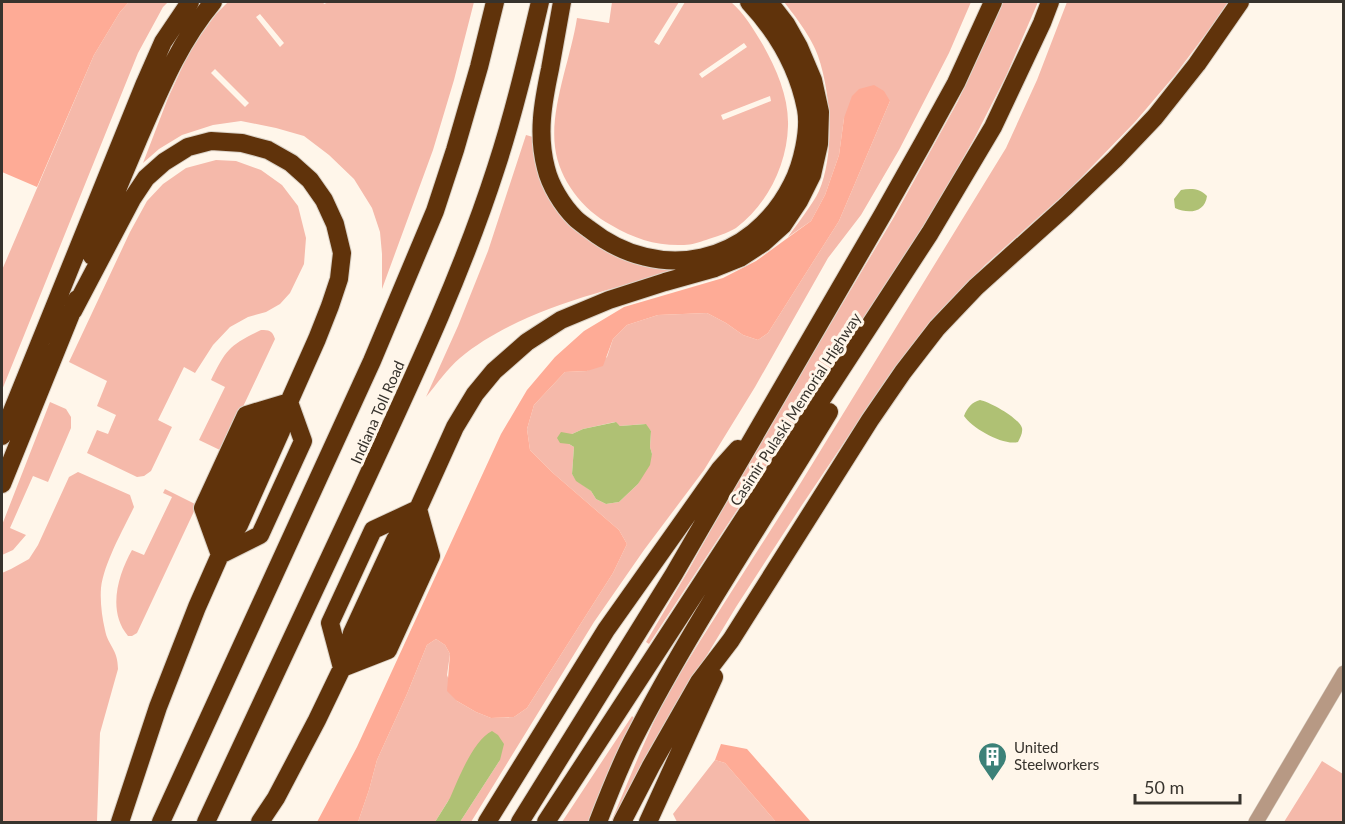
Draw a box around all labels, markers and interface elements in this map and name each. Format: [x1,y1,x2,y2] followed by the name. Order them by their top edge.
[726,309,864,509] street label: Casimir Pulaski Memorial Highway
[346,358,408,466] street label: Indiana Toll Road
[1014,738,1099,773] place label: United Steelworkers
[977,740,1009,782] building icon: United Steelworkers
[1135,767,1240,805] scale bar
[1144,776,1184,798] text: 50 m

